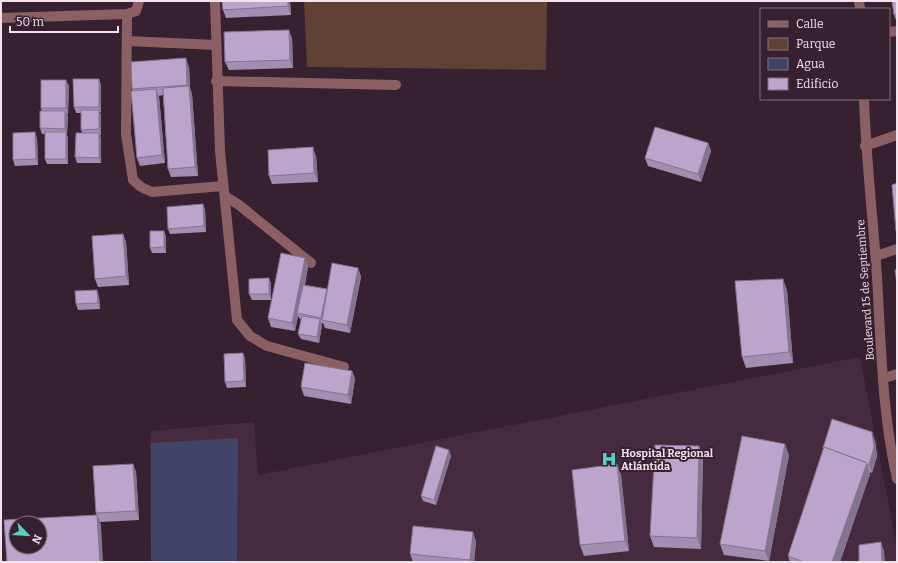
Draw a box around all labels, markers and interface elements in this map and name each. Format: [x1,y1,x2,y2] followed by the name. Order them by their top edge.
[10,8,118,34] scale bar
[760,8,890,100] legend
[16,15,45,29] text: 50 m
[796,17,824,31] text: Calle
[796,37,835,51] text: Parque
[796,57,825,71] text: Agua
[796,77,838,91] text: Edificio
[854,219,877,361] street label: Boulevard 15 de Septiembre
[621,447,714,473] place label: Hospital Regional Atlántida
[600,450,618,468] hospital icon: Hospital Regional Atlántida
[8,515,48,555] north arrow
[29,532,44,546] text: N

